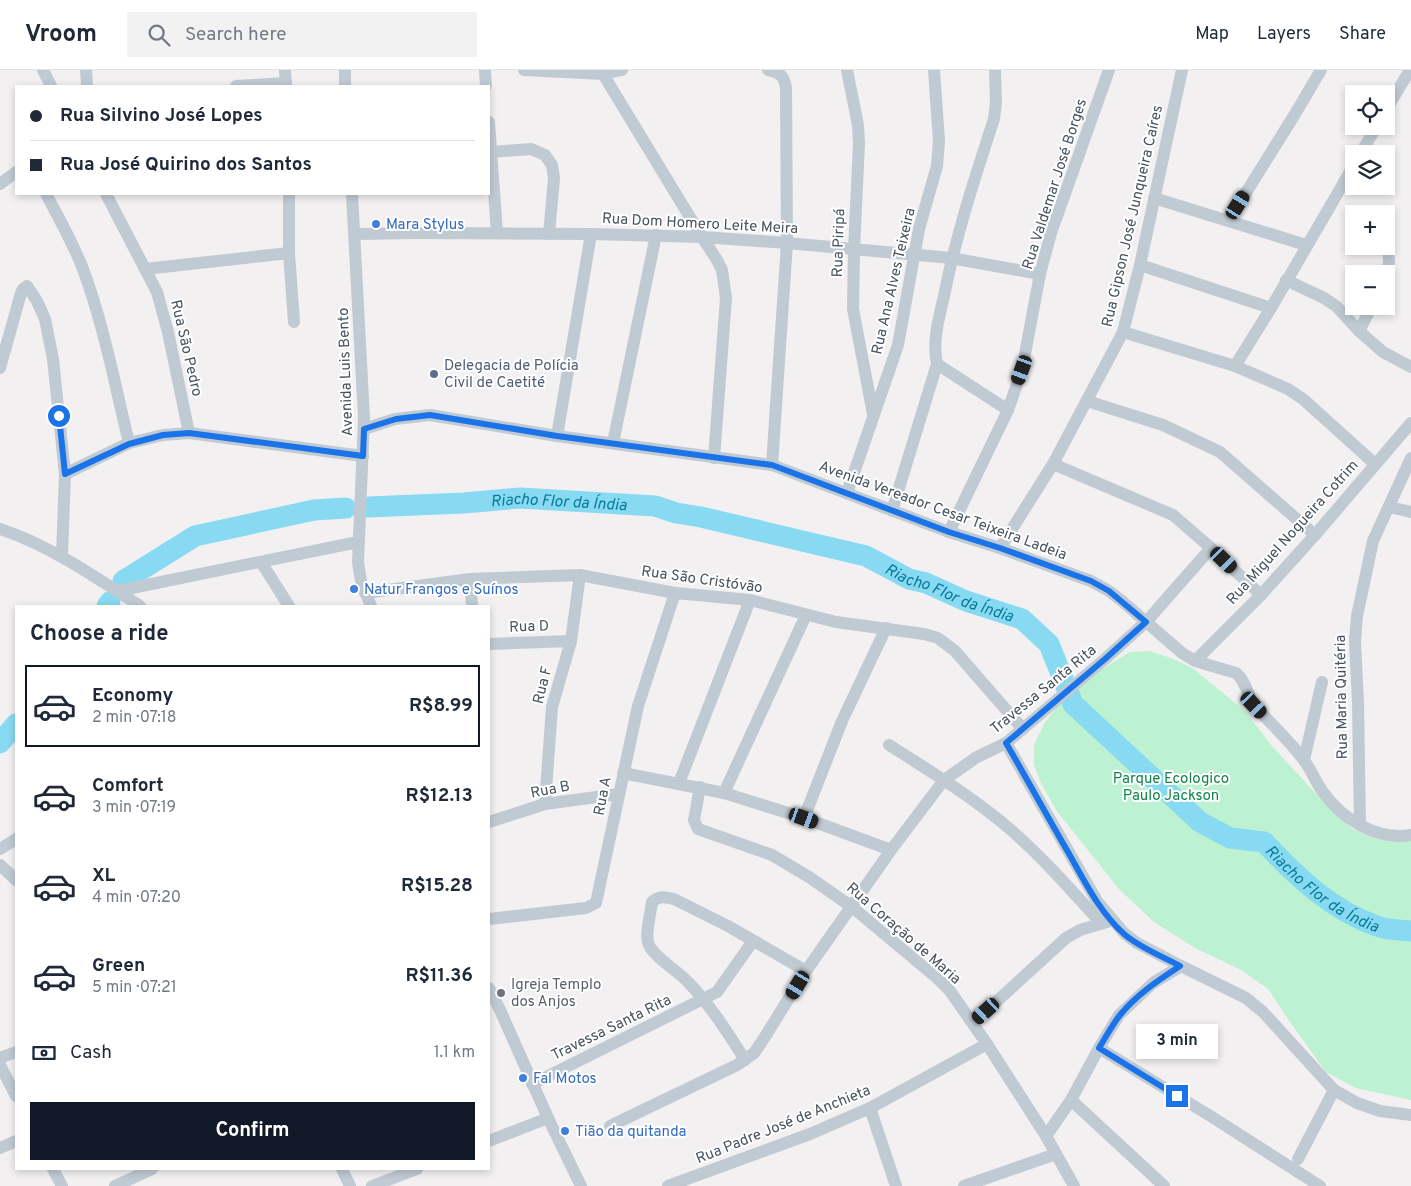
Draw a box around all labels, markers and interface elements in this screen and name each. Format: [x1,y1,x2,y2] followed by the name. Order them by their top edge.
[127,12,477,57] search box
[25,20,97,50] text: Vroom
[145,21,173,49] icon: search
[185,23,287,47] text: Search here
[1195,23,1229,46] text: Map
[1257,23,1311,46] text: Layers
[1339,23,1386,46] text: Share
[1345,85,1395,315] map controls
[1345,85,1395,135] button: locate
[1019,97,1092,272] street label: Rua Valdemar José Borges
[60,104,263,128] text: Rua Silvino José Lopes
[1099,104,1168,329] street label: Rua Gipson José Junqueira Caíres
[1345,145,1395,195] button: layers
[60,153,312,177] text: Rua José Quirino dos Santos
[1223,188,1252,222] car
[1345,205,1395,255] button: +
[868,206,921,357] street label: Rua Ana Alves Teixeira
[829,208,850,278] street label: Rua Piripá
[601,210,799,239] street label: Rua Dom Homero Leite Meira
[386,216,464,235] place label: Mara Stylus
[370,218,382,230] marker: Mara Stylus
[1345,265,1395,315] button: −
[165,298,206,399] street label: Rua São Pedro
[335,307,358,437] street label: Avenida Luis Bento
[1009,353,1034,387] car
[444,357,579,393] place label: Delegacia de Polícia Civil de Caetité
[428,368,440,380] marker: Delegacia de Polícia Civil de Caetité
[48,405,70,427] route start
[1223,457,1363,609] street label: Rua Miguel Nogueira Cotrim
[816,458,1069,565] street label: Avenida Vereador Cesar Teixeira Ladeia
[490,490,628,516] water label: Riacho Flor da Índia
[1208,544,1240,576] car
[881,560,1016,628] water label: Riacho Flor da Índia
[640,563,764,598] street label: Rua São Cristóvão
[364,581,519,600] place label: Natur Frangos e Suínos
[348,583,360,595] marker: Natur Frangos e Suínos
[509,617,549,638] street label: Rua D
[30,621,168,648] text: Choose a ride
[1332,634,1353,759] street label: Rua Maria Quitéria
[987,642,1101,739] street label: Travessa Santa Rita
[530,665,557,706] street label: Rua F
[32,684,77,729] icon: car
[92,684,173,708] text: Economy
[1238,689,1269,721] car
[409,694,473,718] text: R$8.99
[92,708,177,728] text: 2 min · 07:18
[1113,770,1229,806] park label: Parque Ecologico Paulo Jackson
[32,774,77,819] icon: car
[92,774,164,798] text: Comfort
[590,775,617,817] street label: Rua A
[529,777,572,804] street label: Rua B
[406,784,473,808] text: R$12.13
[92,798,176,818] text: 3 min · 07:19
[787,806,820,830] car
[1260,842,1382,938] water label: Riacho Flor da Índia
[32,864,77,909] icon: car
[92,864,115,888] text: XL
[401,874,473,898] text: R$15.28
[842,879,964,989] street label: Rua Coração de Maria
[92,888,181,908] text: 4 min · 07:20
[32,954,77,999] icon: car
[92,954,145,978] text: Green
[405,964,473,988] text: R$11.36
[783,968,812,1002] car
[511,976,601,1012] place label: Igreja Templo dos Anjos
[92,978,177,998] text: 5 min · 07:21
[495,987,507,999] marker: Igreja Templo dos Anjos
[549,991,675,1066] street label: Travessa Santa Rita
[969,995,1002,1027] car
[1136,1024,1218,1058] callout: 3 min
[1156,1031,1198,1051] text: 3 min
[30,1039,58,1067] icon: cash
[70,1041,112,1065] text: Cash
[434,1043,475,1063] text: 1.1 km
[533,1070,597,1089] place label: Fal Motos
[517,1072,529,1084] marker: Fal Motos
[693,1082,874,1169] street label: Rua Padre José de Anchieta
[1166,1085,1188,1107] route end
[30,1102,475,1160] button: Confirm
[575,1123,686,1142] place label: Tião da quitanda
[559,1125,571,1137] marker: Tião da quitanda

